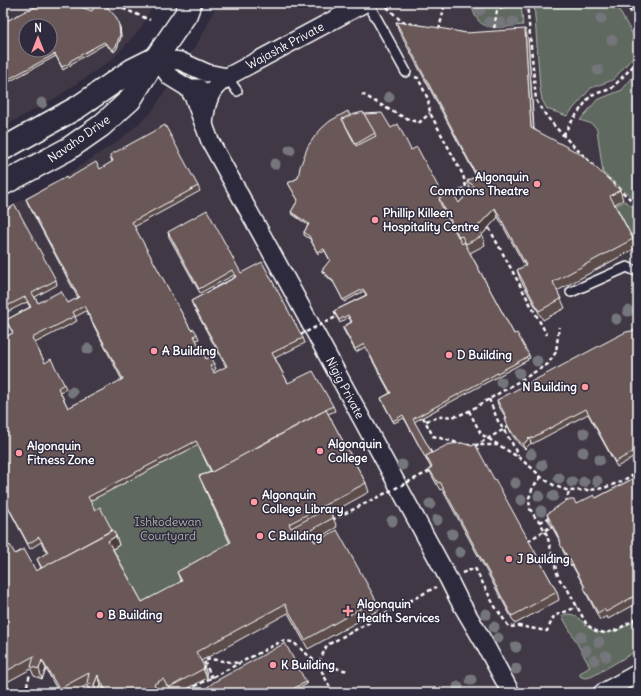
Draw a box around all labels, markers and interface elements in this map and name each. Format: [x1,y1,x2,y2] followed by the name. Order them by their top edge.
[18,18,58,58] north arrow
[243,19,326,72] street label: Wajashk Private
[34,21,42,35] text: N
[45,112,113,166] street label: Navaho Drive
[430,169,530,198] place label: Algonquin Commons Theatre
[532,179,542,189] marker: Algonquin Commons Theatre
[383,205,480,235] place label: Phillip Killeen Hospitality Centre
[370,215,380,225] marker: Phillip Killeen Hospitality Centre
[162,343,216,359] place label: A Building
[149,346,159,356] marker: A Building
[457,347,512,363] place label: D Building
[444,350,454,360] marker: D Building
[323,354,368,421] street label: Nigig Private
[522,379,577,395] place label: N Building
[580,382,590,392] marker: N Building
[328,436,382,466] place label: Algonquin College
[27,438,95,467] place label: Algonquin Fitness Zone
[315,446,325,456] marker: Algonquin College
[14,448,24,458] marker: Algonquin Fitness Zone
[262,487,344,517] place label: Algonquin College Library
[249,497,259,507] marker: Algonquin College Library
[134,514,202,543] park label: Ishkodewan Courtyard
[268,528,323,544] place label: C Building
[255,531,265,541] marker: C Building
[517,551,570,567] place label: J Building
[504,554,514,564] marker: J Building
[357,596,440,625] place label: Algonquin Health Services
[342,605,354,617] marker: Algonquin Health Services
[108,607,163,623] place label: B Building
[95,610,105,620] marker: B Building
[281,657,335,673] place label: K Building
[268,660,278,670] marker: K Building

